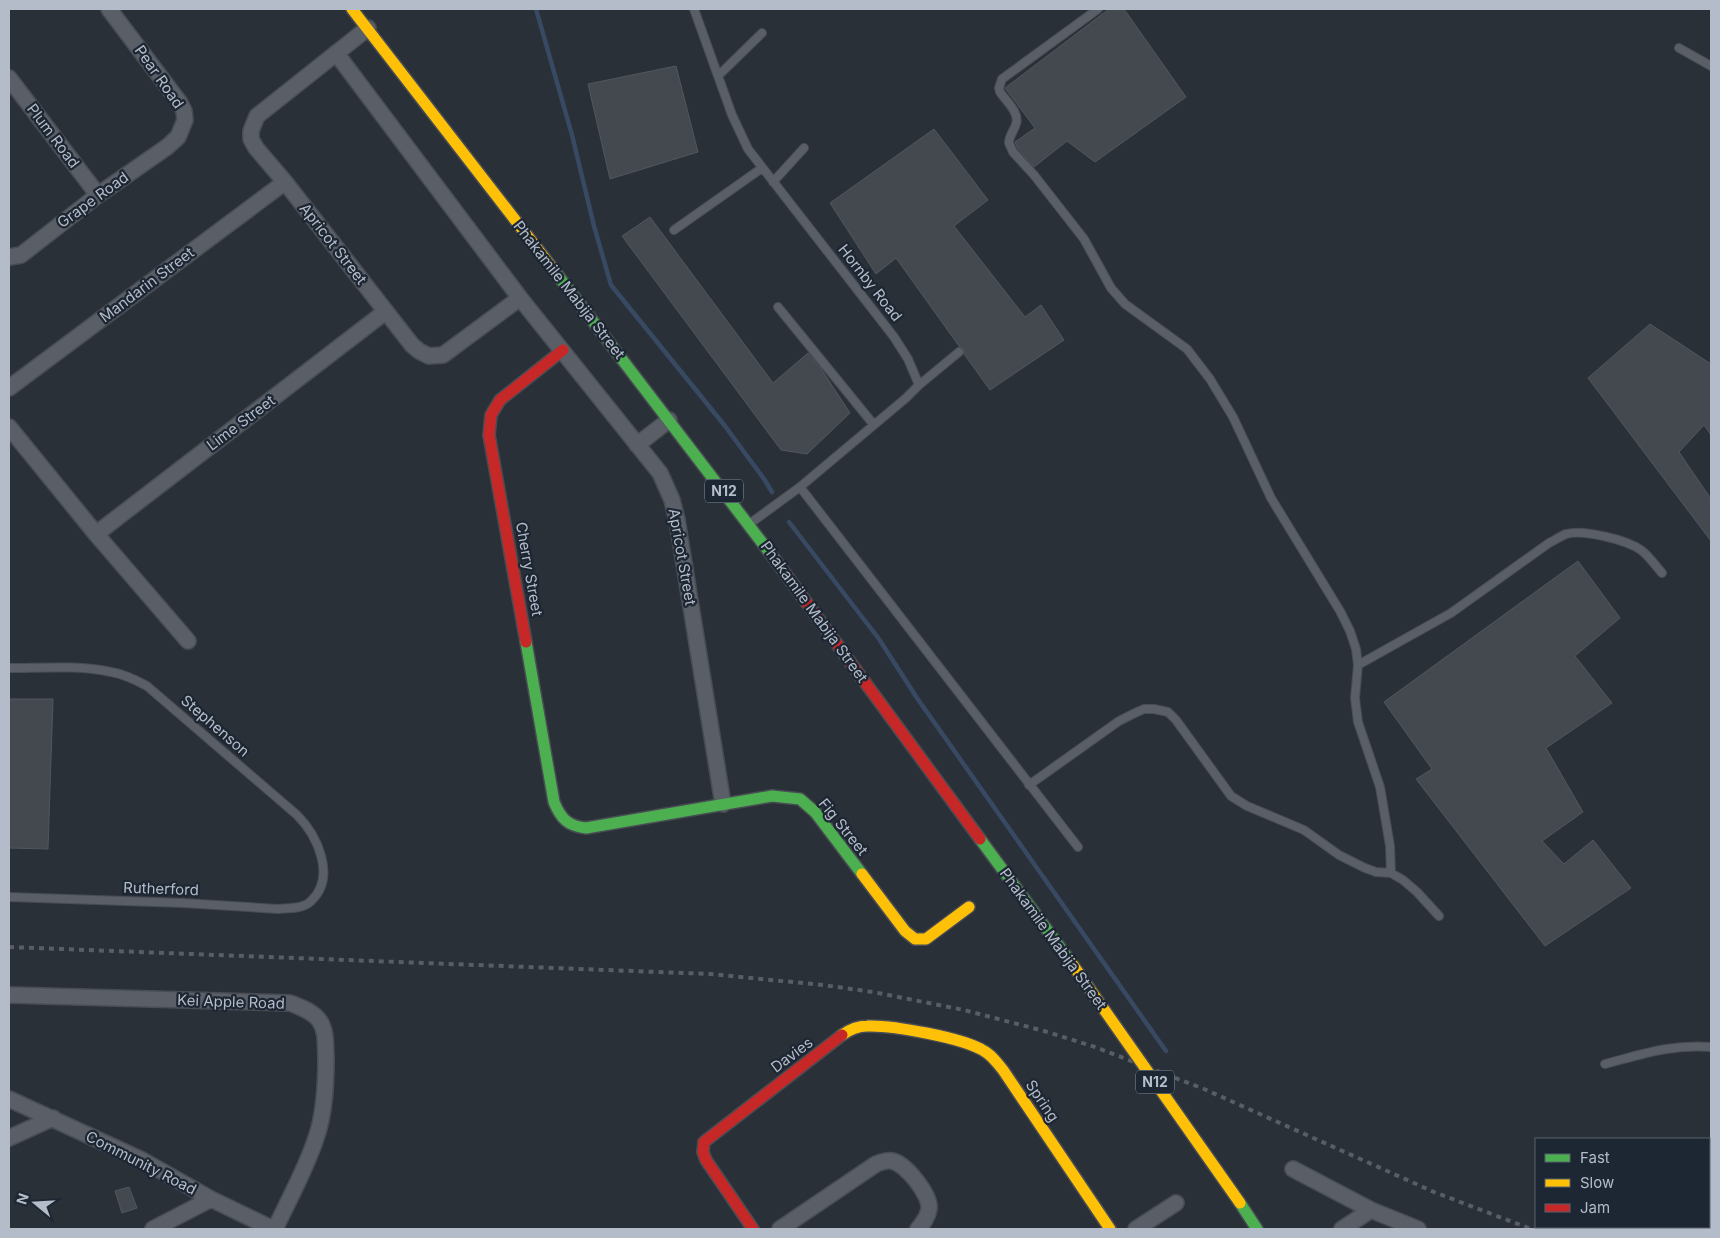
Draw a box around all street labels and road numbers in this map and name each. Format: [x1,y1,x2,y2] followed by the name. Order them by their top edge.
[131,41,188,112] street label: Pear Road
[23,100,84,172] street label: Plum Road
[53,167,132,232] street label: Grape Road
[296,199,371,288] street label: Apricot Street
[509,217,629,363] street label: Phakamile Mabija Street
[834,240,906,325] street label: Hornby Road
[96,243,198,326] street label: Mandarin Street
[203,391,279,454] street label: Lime Street
[705,480,743,502] road number: N12
[665,507,700,607] street label: Apricot Street
[512,520,547,618] street label: Cherry Street
[757,537,872,686] street label: Phakamile Mabija Street
[177,691,253,761] street label: Stephenson
[815,794,872,859] street label: Fig Street
[996,864,1111,1013] street label: Phakamile Mabija Street
[123,878,199,899] street label: Rutherford
[177,990,285,1013] street label: Kei Apple Road
[767,1033,817,1077] street label: Davies
[1136,1070,1174,1094] road number: N12
[1022,1076,1063,1125] street label: Spring
[83,1126,200,1199] street label: Community Road

